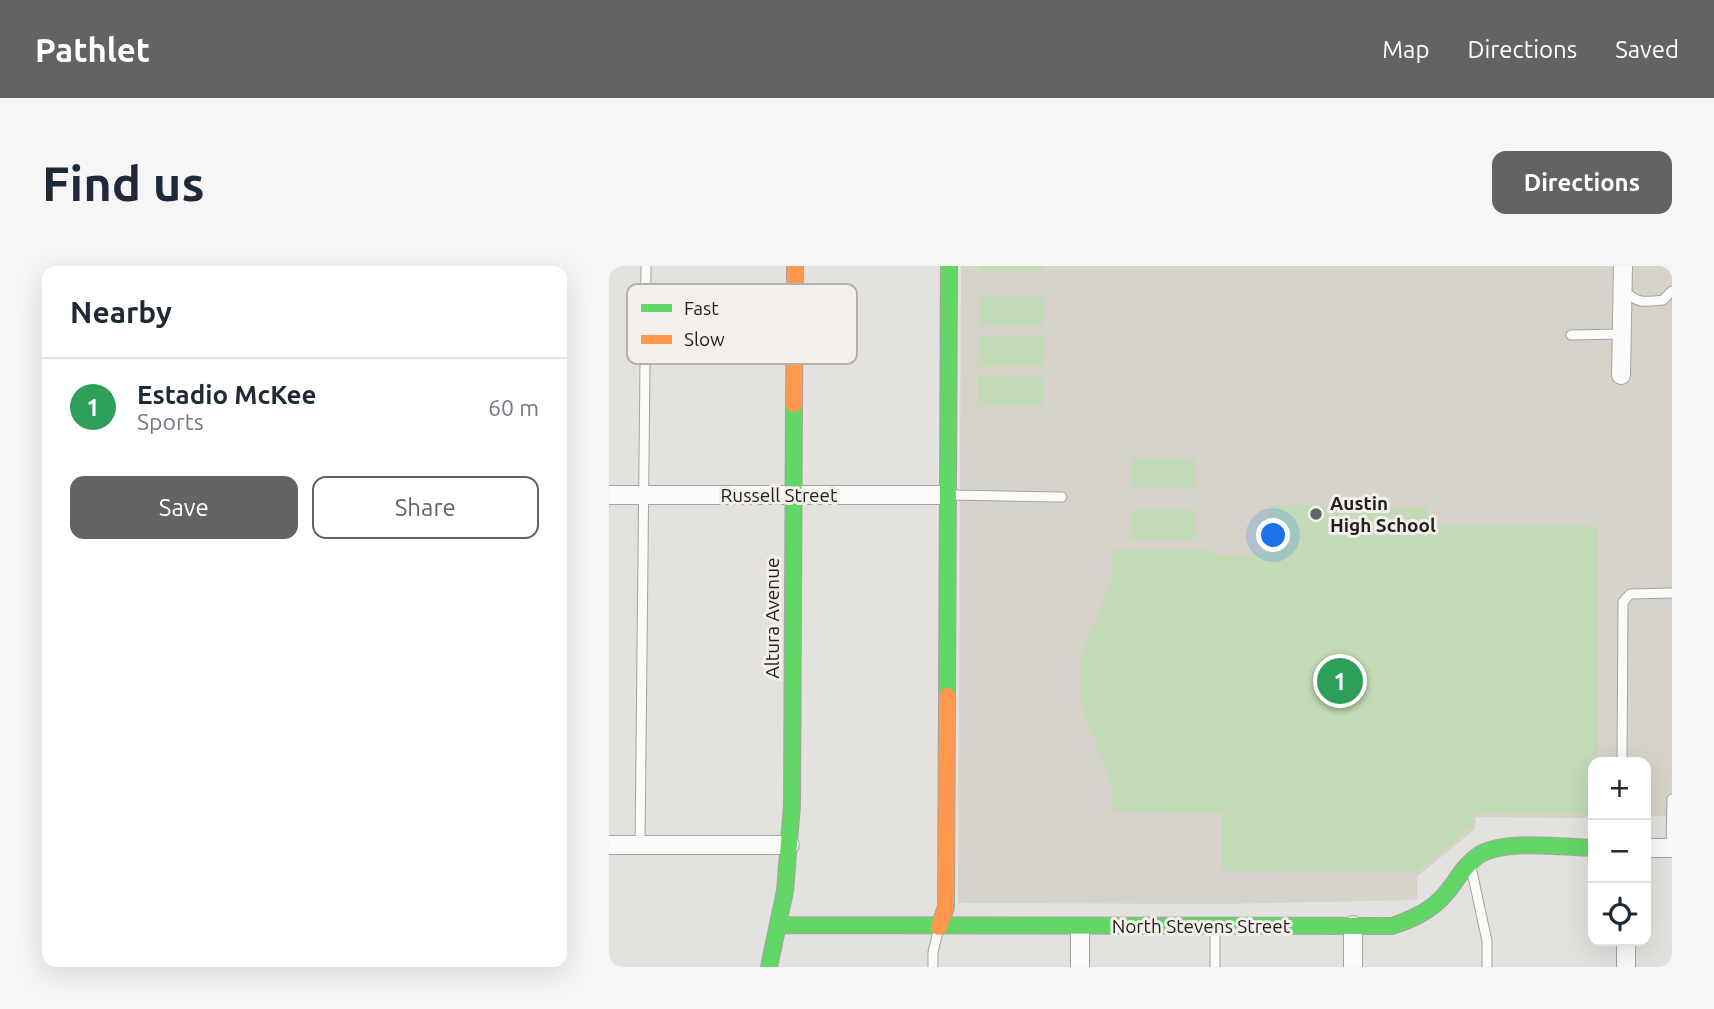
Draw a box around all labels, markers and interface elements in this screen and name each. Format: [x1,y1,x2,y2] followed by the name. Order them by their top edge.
[35,31,150,68] text: Pathlet
[1382,36,1429,63] text: Map
[1467,36,1577,63] text: Directions
[1615,36,1679,63] text: Saved
[1492,151,1672,214] button: Directions
[42,155,205,210] text: Find us
[627,284,857,364] legend
[70,295,172,329] text: Nearby
[684,297,719,319] text: Fast
[684,328,725,350] text: Slow
[137,380,317,409] text: Estadio McKee
[87,395,99,420] text: 1
[488,395,539,420] text: 60 m
[137,409,204,434] text: Sports
[70,476,298,539] button: Save
[312,476,539,539] button: Share
[720,484,838,506] street label: Russell Street
[1330,492,1436,536] place label: Austin High School
[1308,506,1324,522] marker: Austin High School
[1256,518,1290,552] your location
[761,558,783,678] street label: Altura Avenue
[1317,655,1363,707] pin: 1
[1588,757,1651,946] map controls
[1588,757,1651,820] button: +
[1588,820,1651,883] button: −
[1588,883,1651,946] button: locate
[1112,915,1291,937] street label: North Stevens Street

